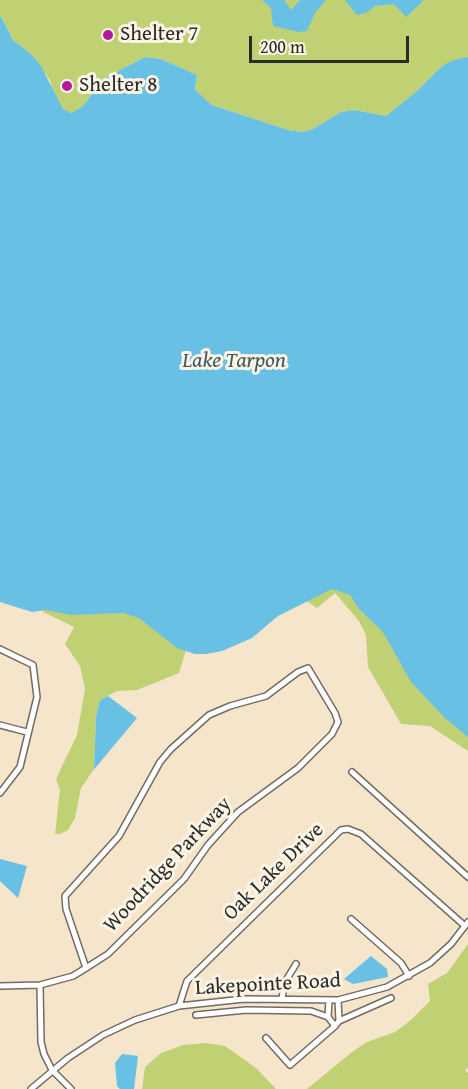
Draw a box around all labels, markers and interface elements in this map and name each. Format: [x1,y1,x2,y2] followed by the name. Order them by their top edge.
[120,22,198,48] place label: Shelter 7
[252,24,412,62] scale bar
[101,28,115,42] marker: Shelter 7
[260,33,305,60] text: 200 m
[79,73,157,99] place label: Shelter 8
[60,79,74,93] marker: Shelter 8
[182,348,286,374] water label: Lake Tarpon
[99,792,237,938] street label: Woodridge Parkway
[219,818,329,926] street label: Oak Lake Drive
[195,969,341,1001] street label: Lakepointe Road

